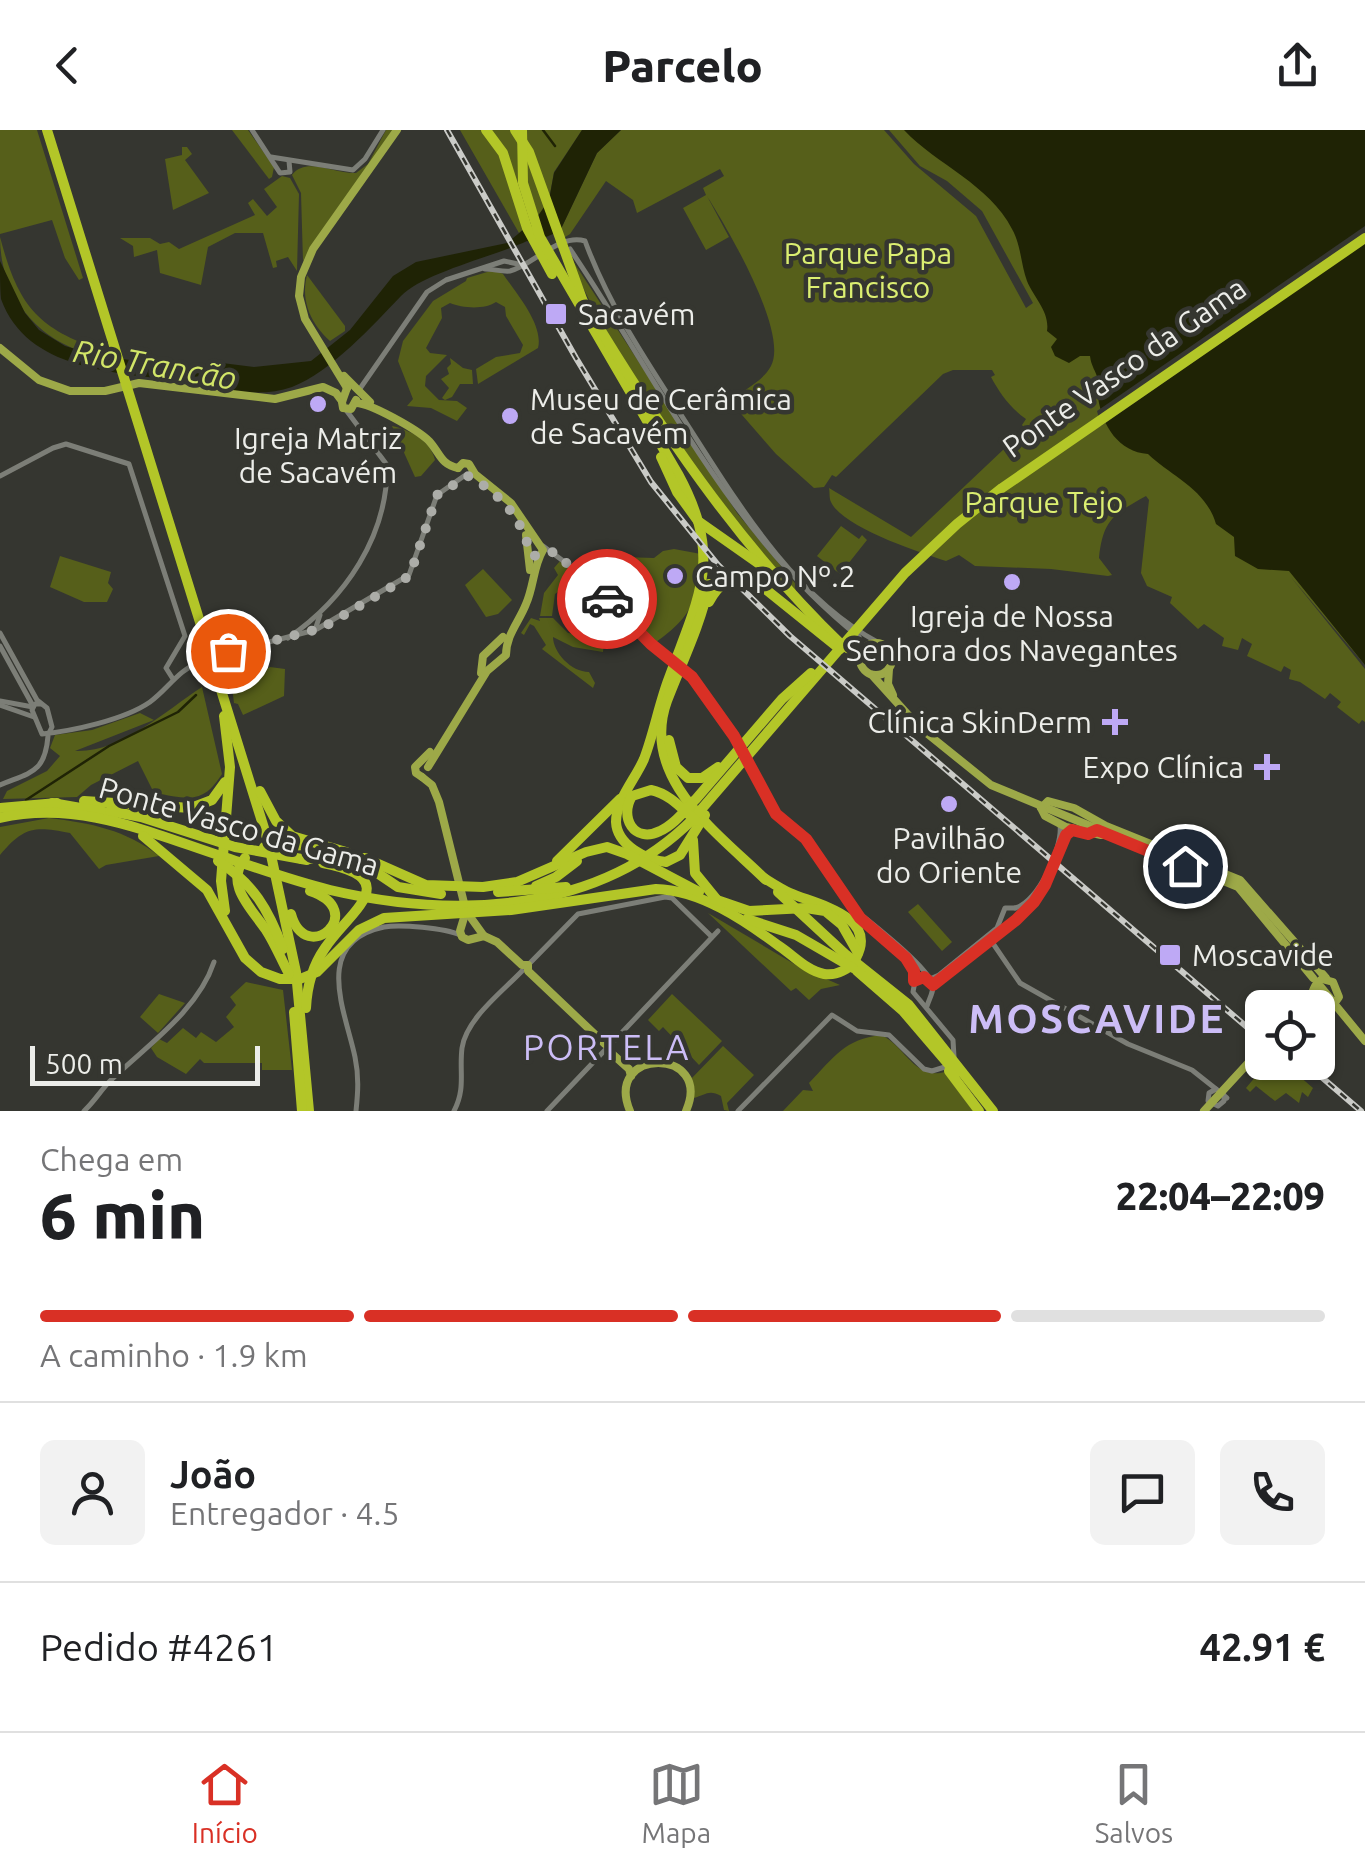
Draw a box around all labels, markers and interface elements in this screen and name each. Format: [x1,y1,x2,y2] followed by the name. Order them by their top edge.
[40,38,95,93] icon: back
[1270,38,1325,93] icon: share
[602,40,763,91] text: Parcelo
[784,236,952,304] park label: Parque Papa Francisco
[996,270,1252,464] street label: Ponte Vasco da Gama
[578,297,695,331] place label: Sacavém
[543,301,569,327] marker: Sacavém
[71,332,239,396] water label: Rio Trancão
[530,382,792,450] place label: Museu de Cerâmica de Sacavém
[307,393,329,415] marker: Igreja Matriz de Sacavém
[499,405,521,427] marker: Museu de Cerâmica de Sacavém
[234,421,402,489] place label: Igreja Matriz de Sacavém
[964,485,1124,519] park label: Parque Tejo
[557,549,657,649] courier
[695,559,856,593] place label: Campo Nº.2
[664,565,686,587] marker: Campo Nº.2
[1001,571,1023,593] marker: Igreja de Nossa Senhora dos Navegantes
[580,572,635,627] icon: car
[846,599,1178,667] place label: Igreja de Nossa Senhora dos Navegantes
[186,609,271,694] pin
[201,624,256,679] icon: bag
[868,705,1092,739] place label: Clínica SkinDerm
[1102,709,1128,735] marker: Clínica SkinDerm
[1083,750,1244,784] place label: Expo Clínica
[1254,754,1280,780] marker: Expo Clínica
[95,770,383,882] street label: Ponte Vasco da Gama
[938,793,960,815] marker: Pavilhão do Oriente
[876,821,1022,889] place label: Pavilhão do Oriente
[1143,824,1228,909] pin
[1158,839,1213,894] icon: home
[1192,938,1334,972] place label: Moscavide
[1157,942,1183,968] marker: Moscavide
[1245,990,1335,1080] map controls
[1245,990,1335,1080] button: locate
[968,996,1226,1041] district label: MOSCAVIDE
[523,1027,691,1067] district label: PORTELA
[30,1041,260,1086] scale bar
[45,1048,123,1079] text: 500 m
[40,1141,183,1177] text: Chega em
[1116,1175,1325,1217] text: 22:04–22:09
[40,1178,205,1251] text: 6 min
[40,1337,308,1373] text: A caminho · 1.9 km
[40,1440,145,1545] button: person
[1090,1440,1195,1545] button: chat
[1220,1440,1325,1545] button: phone
[170,1453,256,1495] text: João
[170,1495,399,1531] text: Entregador · 4.5
[40,1626,278,1668] text: Pedido #4261
[1199,1626,1325,1668] text: 42.91 €
[192,1757,258,1848] tab: Início
[642,1757,711,1848] tab: Mapa
[1095,1757,1173,1848] tab: Salvos

